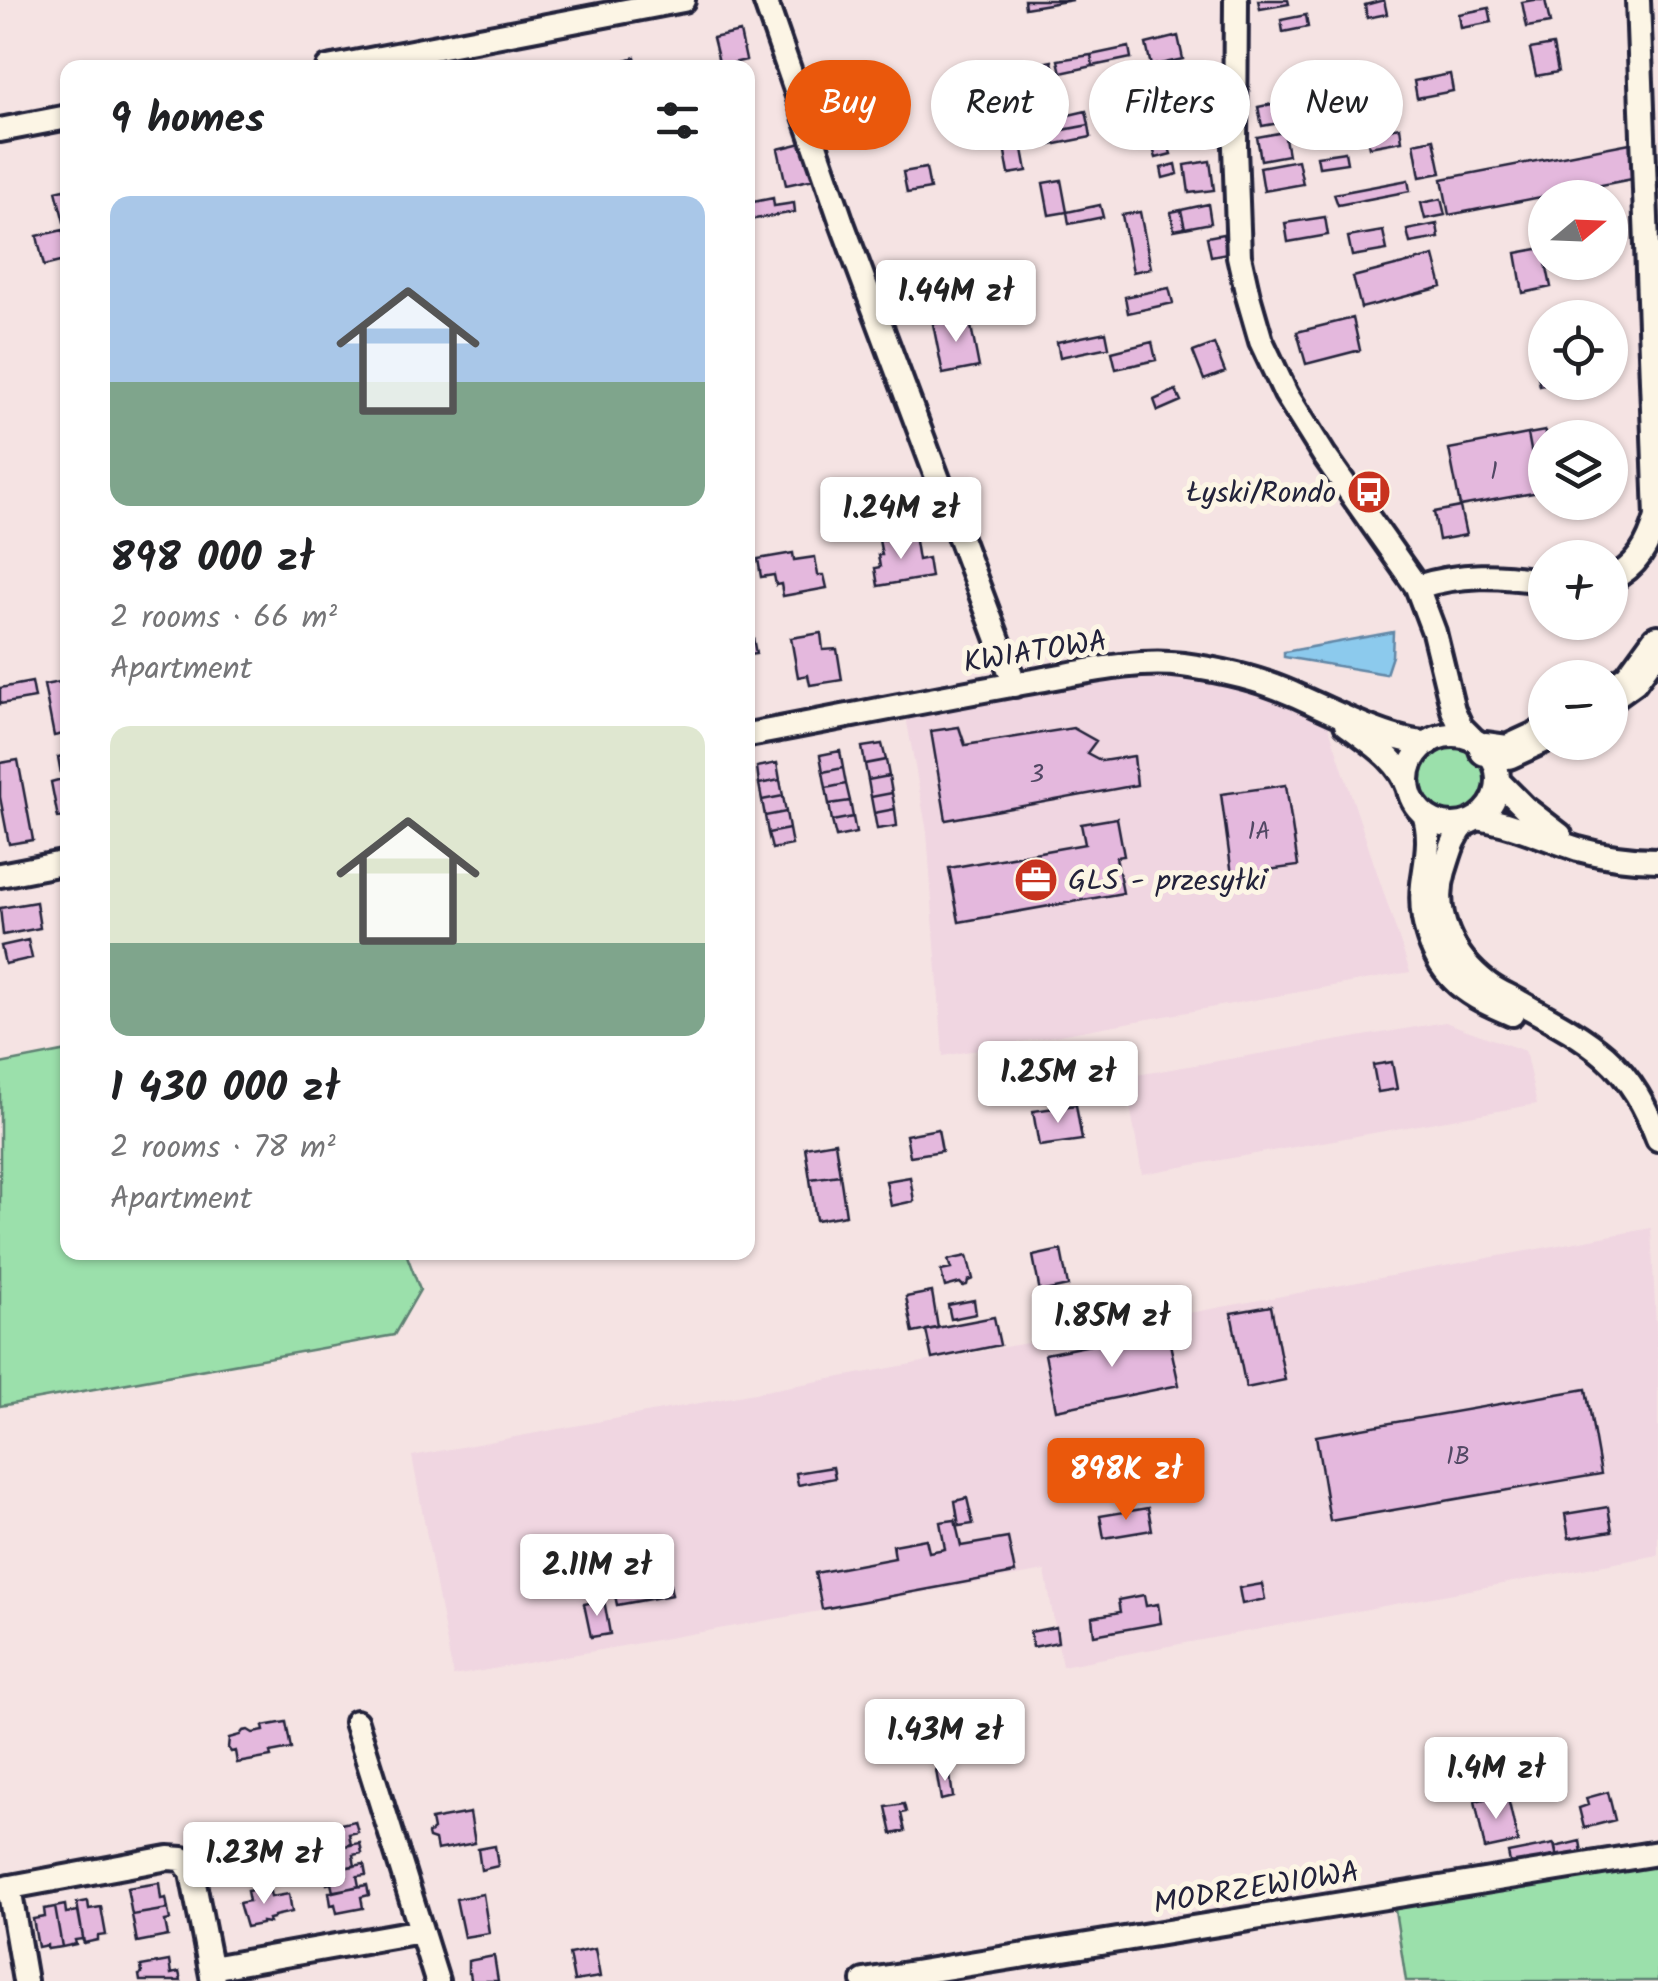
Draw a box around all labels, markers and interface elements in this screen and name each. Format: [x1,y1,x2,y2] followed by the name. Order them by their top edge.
[785,60,911,150] chip: Buy
[931,60,1069,150] chip: Rent
[1089,60,1250,150] chip: Filters
[1270,60,1403,150] chip: New
[110,87,265,154] text: 9 homes
[650,93,705,148] icon: filters
[1528,180,1628,280] north arrow
[1528,180,1628,760] map controls
[853,260,1059,345] pin: 1.44M zł
[318,261,498,441] icon: home
[898,267,1014,318] text: 1.44M zł
[1528,300,1628,400] button: locate
[1528,420,1628,520] button: layers
[1490,452,1498,492] house number: 1
[1346,469,1392,515] bus stop icon: Łyski/Rondo
[1186,470,1336,518] place label: Łyski/Rondo
[798,477,1004,562] pin: 1.24M zł
[842,484,960,535] text: 1.24M zł
[110,526,314,593] text: 898 000 zł
[1528,540,1628,640] button: +
[110,593,337,644] text: 2 rooms · 66 m²
[960,618,1111,688] street label: KWIATOWA
[110,644,252,695] text: Apartment
[1528,660,1628,760] button: −
[1030,755,1044,795] house number: 3
[318,791,498,971] icon: home
[1247,812,1271,852] house number: 1A
[1013,857,1059,903] office icon: GLS - przesyłki
[1068,858,1268,906] place label: GLS - przesyłki
[955,1041,1161,1126] pin: 1.25M zł
[1000,1048,1116,1099] text: 1.25M zł
[110,1056,340,1123] text: 1 430 000 zł
[110,1123,336,1174] text: 2 rooms · 78 m²
[110,1174,252,1225] text: Apartment
[1009,1285,1215,1370] pin: 1.85M zł
[1054,1292,1170,1343] text: 1.85M zł
[1446,1437,1470,1477] house number: 1B
[1034,1438,1218,1523] pin: 898K zł
[1069,1445,1183,1496] text: 898K zł
[494,1534,700,1619] pin: 2.11M zł
[542,1541,652,1592] text: 2.11M zł
[842,1699,1048,1784] pin: 1.43M zł
[887,1706,1003,1757] text: 1.43M zł
[1404,1737,1588,1822] pin: 1.4M zł
[1447,1744,1545,1795] text: 1.4M zł
[161,1822,367,1907] pin: 1.23M zł
[205,1829,323,1880] text: 1.23M zł
[1150,1849,1363,1929] street label: MODRZEWIOWA

